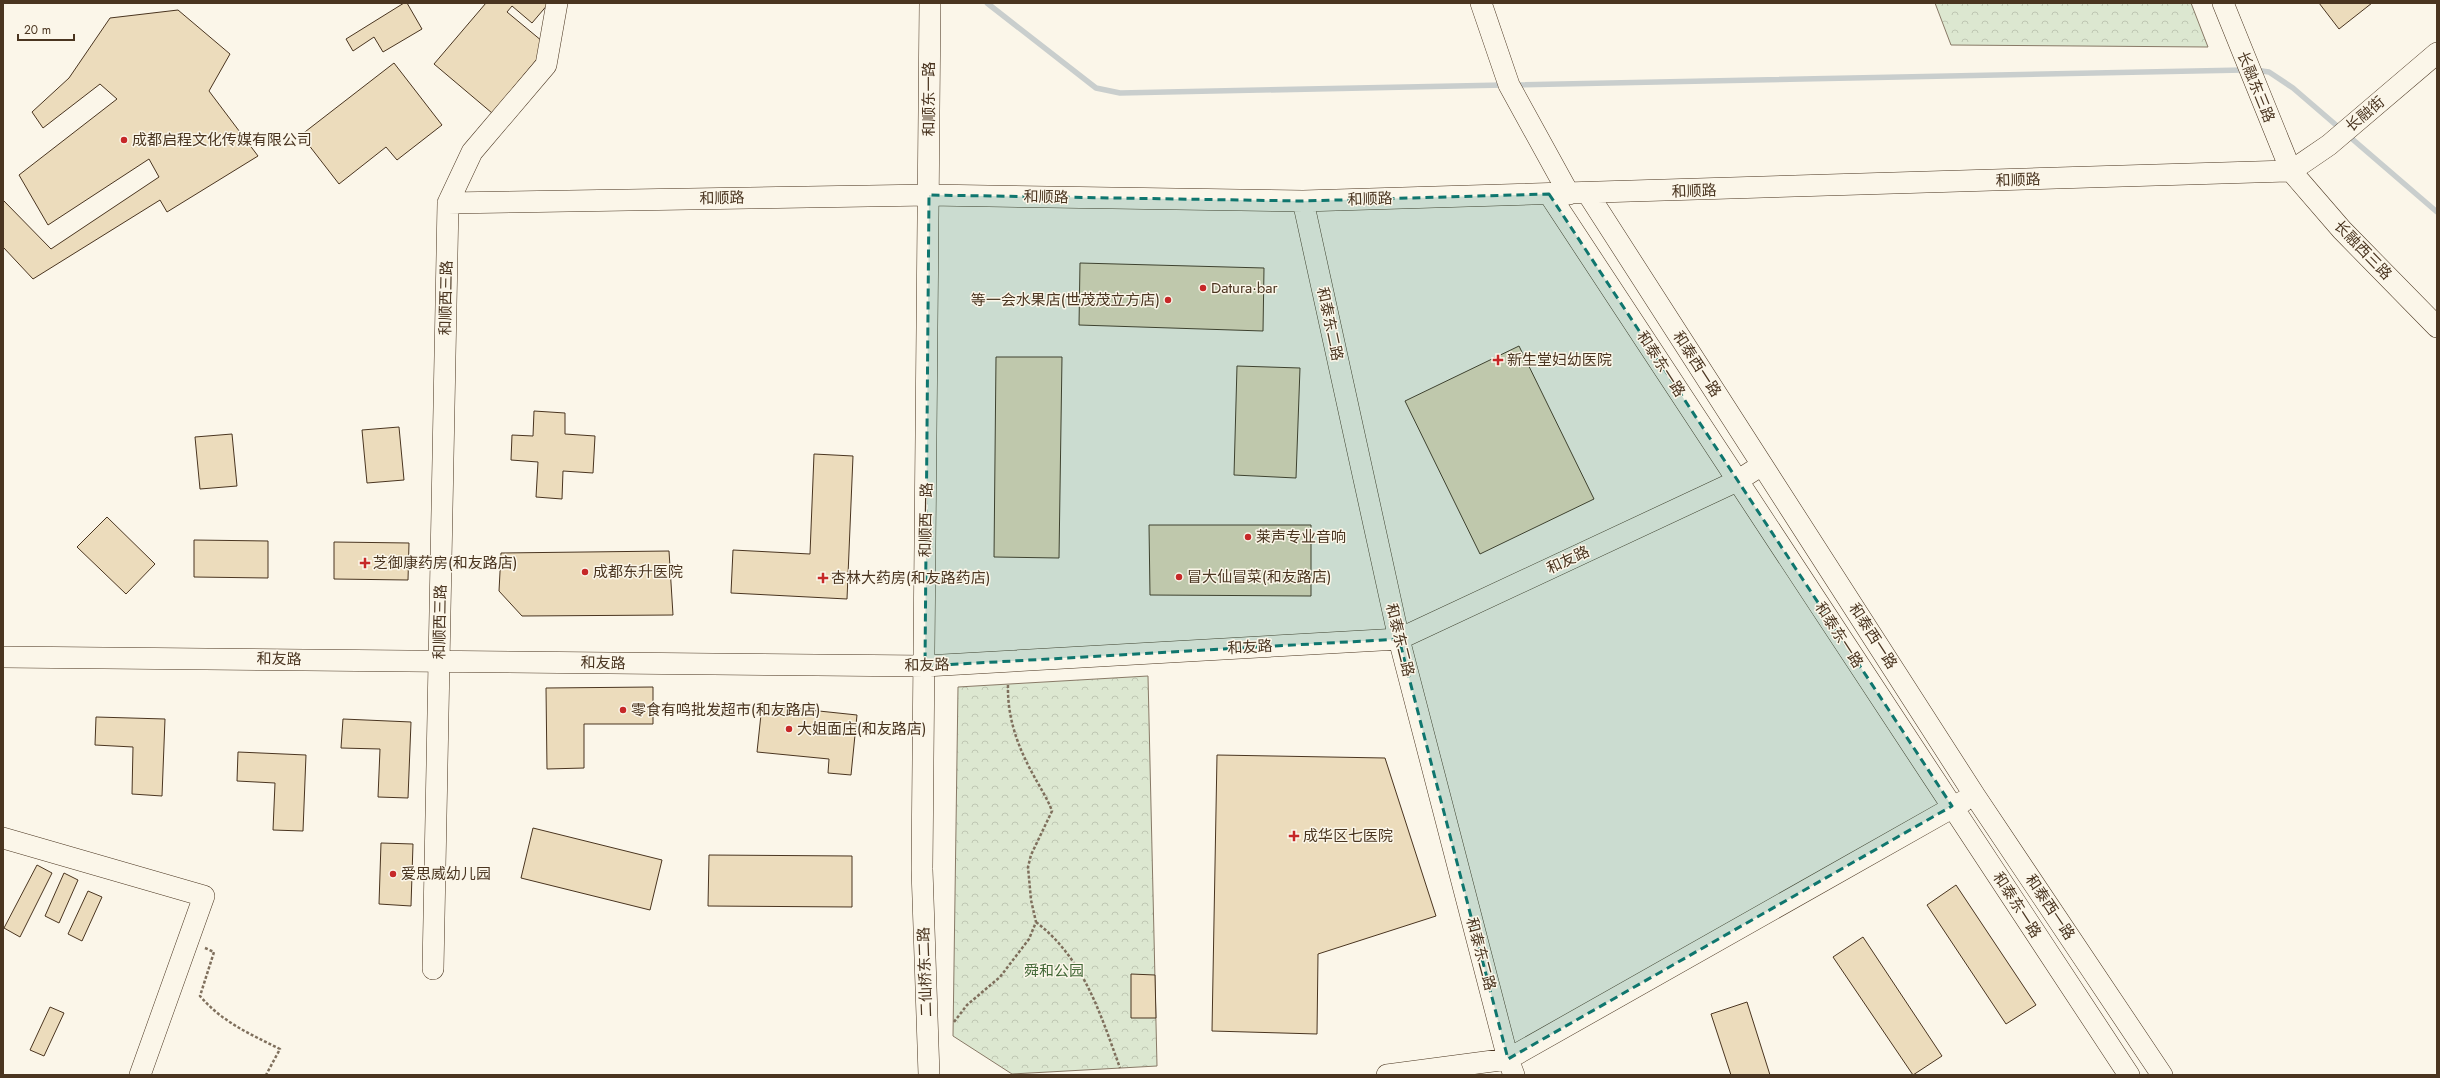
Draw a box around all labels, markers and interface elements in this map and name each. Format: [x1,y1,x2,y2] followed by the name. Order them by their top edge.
[18,16,74,42] scale bar
[24,21,51,39] text: 20 m
[2232,48,2280,126] street label: 长融东三路
[918,61,940,137] street label: 和顺东一路
[2341,91,2389,137] street label: 长融街
[132,129,312,151] place label: 成都启程文化传媒有限公司
[119,135,129,145] marker: 成都启程文化传媒有限公司
[1995,168,2041,192] street label: 和顺路
[1671,179,1717,203] street label: 和顺路
[1023,186,1069,208] street label: 和顺路
[699,187,745,209] street label: 和顺路
[1347,187,1393,211] street label: 和顺路
[2329,215,2397,285] street label: 长融西三路
[434,260,458,336] street label: 和顺西三路
[1211,277,1279,299] place label: Datura·bar
[1198,283,1208,293] marker: Datura·bar
[1311,285,1349,363] street label: 和泰东二路
[971,289,1160,311] place label: 等一会水果店(世茂茂立方店)
[1163,295,1173,305] marker: 等一会水果店(世茂茂立方店)
[1631,327,1691,401] street label: 和泰东一路
[1667,327,1727,401] street label: 和泰西一路
[1507,349,1612,371] place label: 新生堂妇幼医院
[1492,354,1504,366] marker: 新生堂妇幼医院
[914,482,938,558] street label: 和顺西一路
[1256,526,1346,548] place label: 莱声专业音响
[1243,532,1253,542] marker: 莱声专业音响
[1543,541,1593,579] street label: 和友路
[373,552,517,574] place label: 芝御康药房(和友路店)
[360,558,370,568] marker: 芝御康药房(和友路店)
[593,561,683,583] place label: 成都东升医院
[1187,566,1331,588] place label: 冒大仙冒菜(和友路店)
[580,567,590,577] marker: 成都东升医院
[831,567,990,589] place label: 杏林大药房(和友路药店)
[1174,572,1184,582] marker: 冒大仙冒菜(和友路店)
[818,573,828,583] marker: 杏林大药房(和友路药店)
[428,584,452,660] street label: 和顺西三路
[1809,598,1869,672] street label: 和泰东一路
[1843,599,1903,673] street label: 和泰西一路
[1380,601,1420,679] street label: 和泰东二路
[1227,635,1273,659] street label: 和友路
[256,648,302,670] street label: 和友路
[580,652,626,674] street label: 和友路
[904,654,950,676] street label: 和友路
[631,699,820,721] place label: 零食有鸣批发超市(和友路店)
[618,705,628,715] marker: 零食有鸣批发超市(和友路店)
[797,718,926,740] place label: 大姐面庄(和友路店)
[784,724,794,734] marker: 大姐面庄(和友路店)
[1303,825,1393,847] place label: 成华区七医院
[1288,830,1300,842] marker: 成华区七医院
[401,863,491,885] place label: 爱思威幼儿园
[1987,868,2047,942] street label: 和泰东一路
[388,869,398,879] marker: 爱思威幼儿园
[2020,870,2080,944] street label: 和泰西一路
[1461,915,1501,993] street label: 和泰东二路
[912,927,938,1017] street label: 二仙桥东二路
[1024,960,1084,982] park label: 舜和公园

